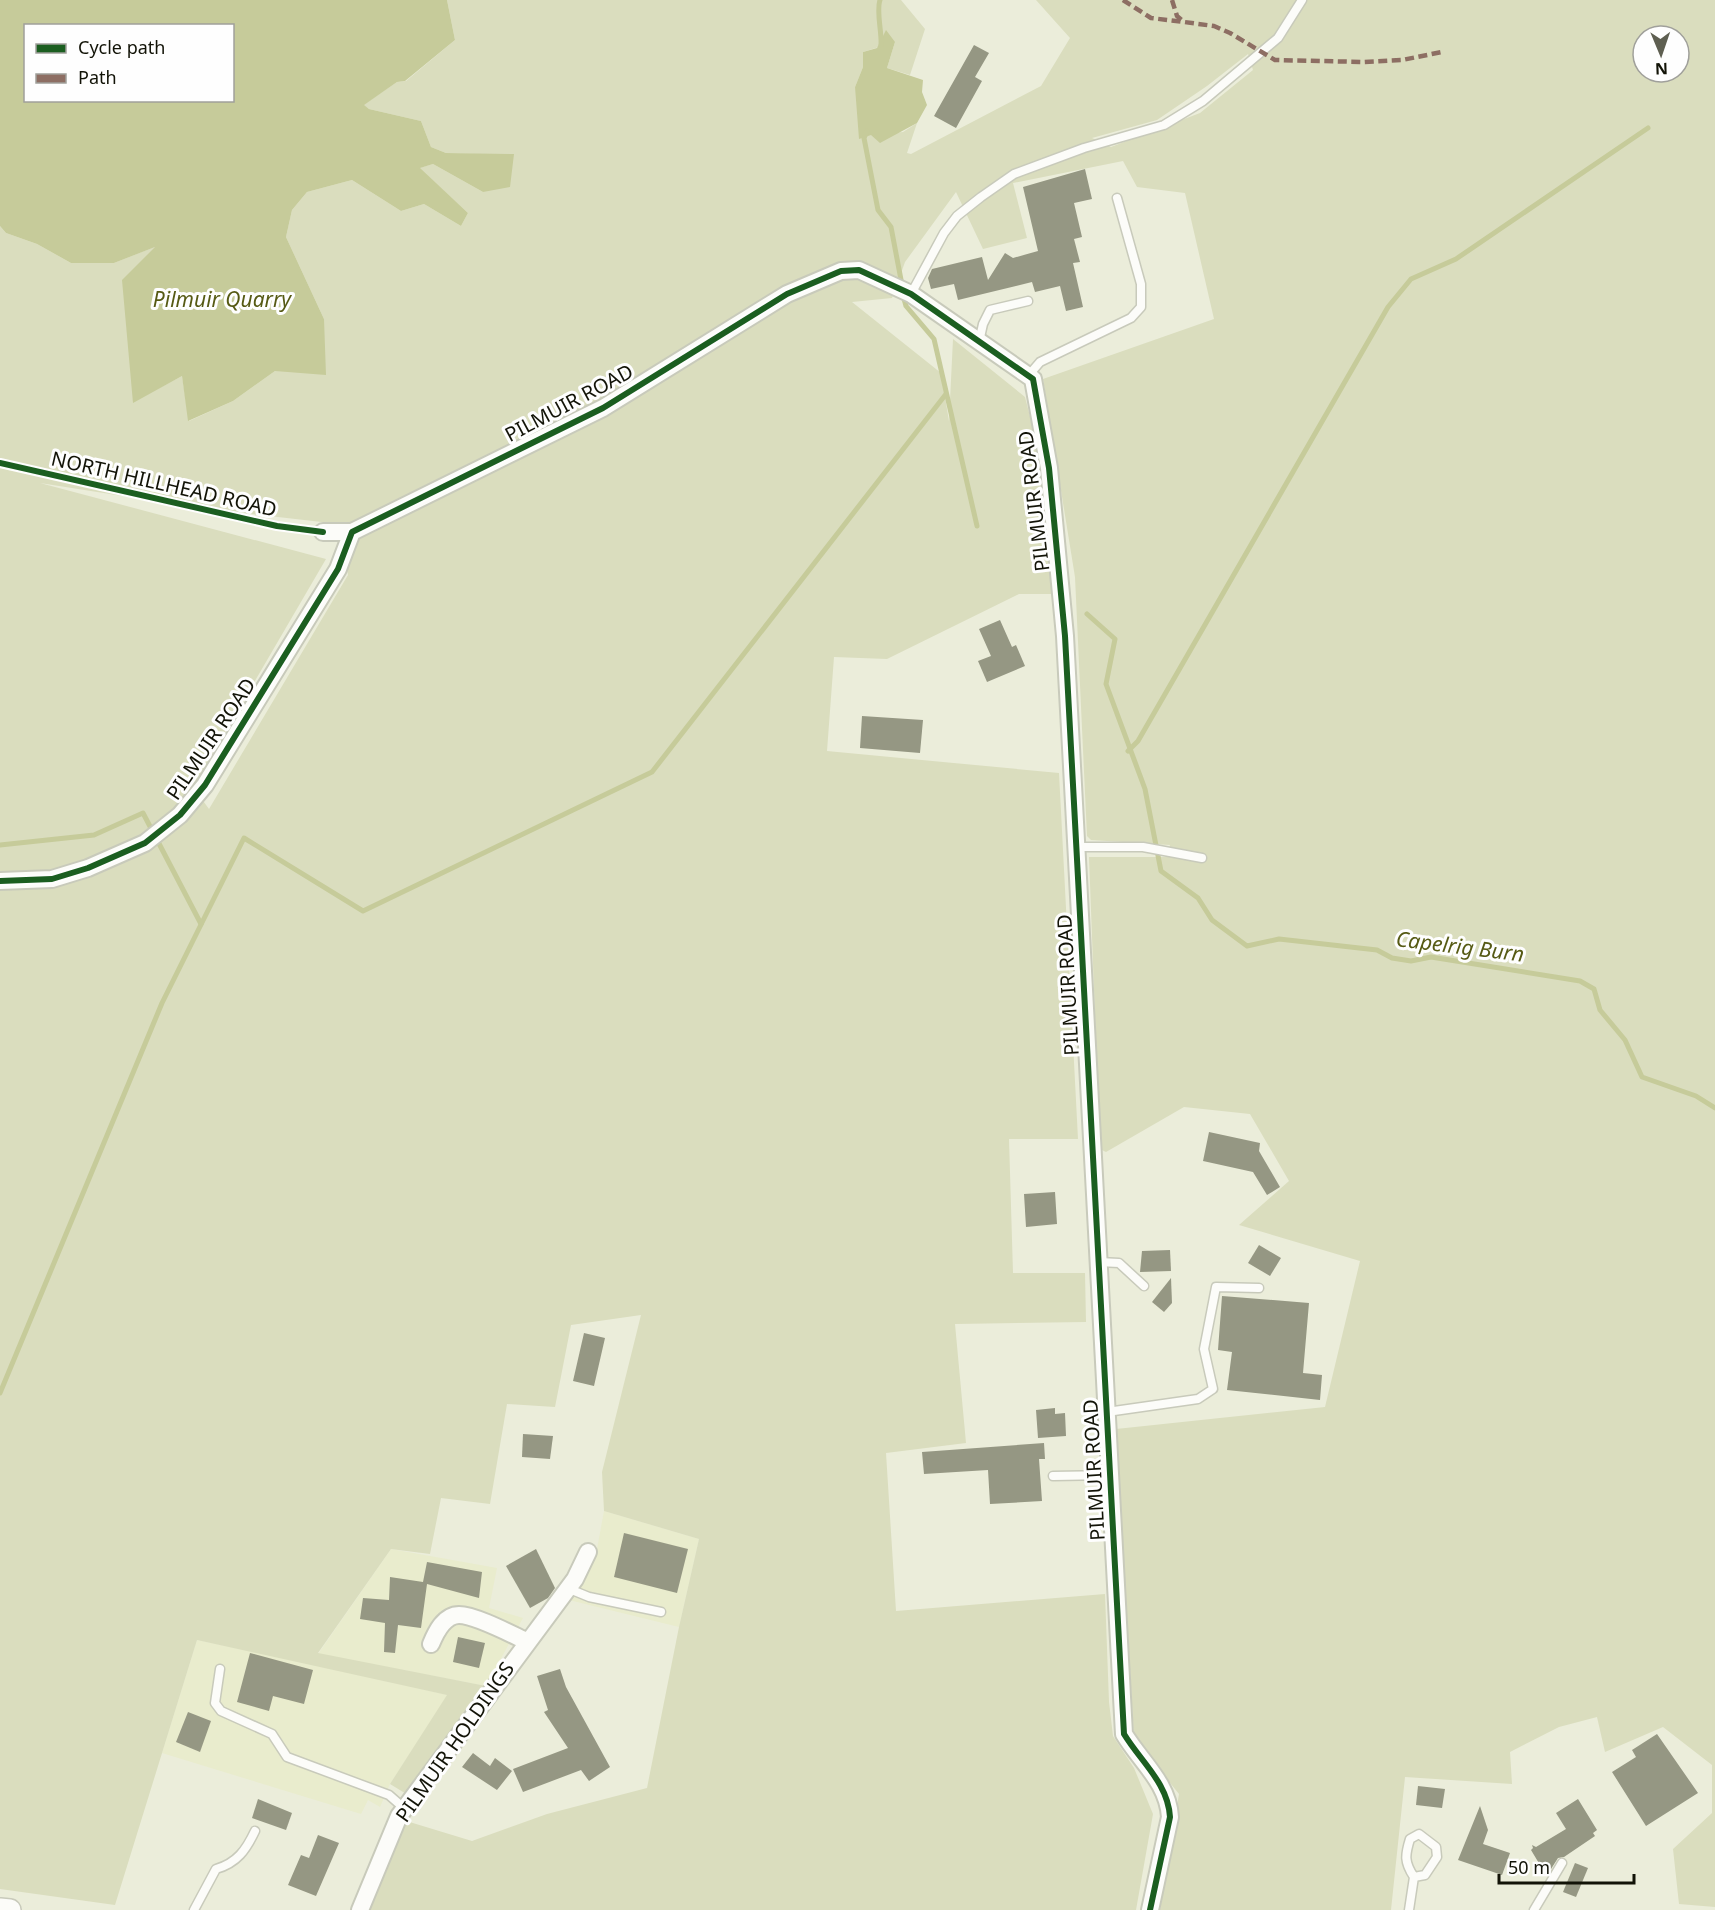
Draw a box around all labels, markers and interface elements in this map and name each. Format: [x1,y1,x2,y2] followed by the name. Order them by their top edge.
[24,24,234,102] legend
[1631,24,1691,84] north arrow
[78,35,165,59] text: Cycle path
[1655,58,1668,80] text: N
[78,65,117,89] text: Path
[153,285,292,313] water label: Pilmuir Quarry
[500,357,638,448] street label: PILMUIR ROAD
[1011,429,1056,573] street label: PILMUIR ROAD
[49,444,279,523] street label: NORTH HILLHEAD ROAD
[160,672,261,805] street label: PILMUIR ROAD
[1050,914,1085,1056] street label: PILMUIR ROAD
[1394,924,1526,968] water label: Capelrig Burn
[1076,1399,1111,1541] street label: PILMUIR ROAD
[389,1656,520,1827] street label: PILMUIR HOLDINGS
[1499,1847,1634,1885] scale bar
[1508,1855,1550,1879] text: 50 m

